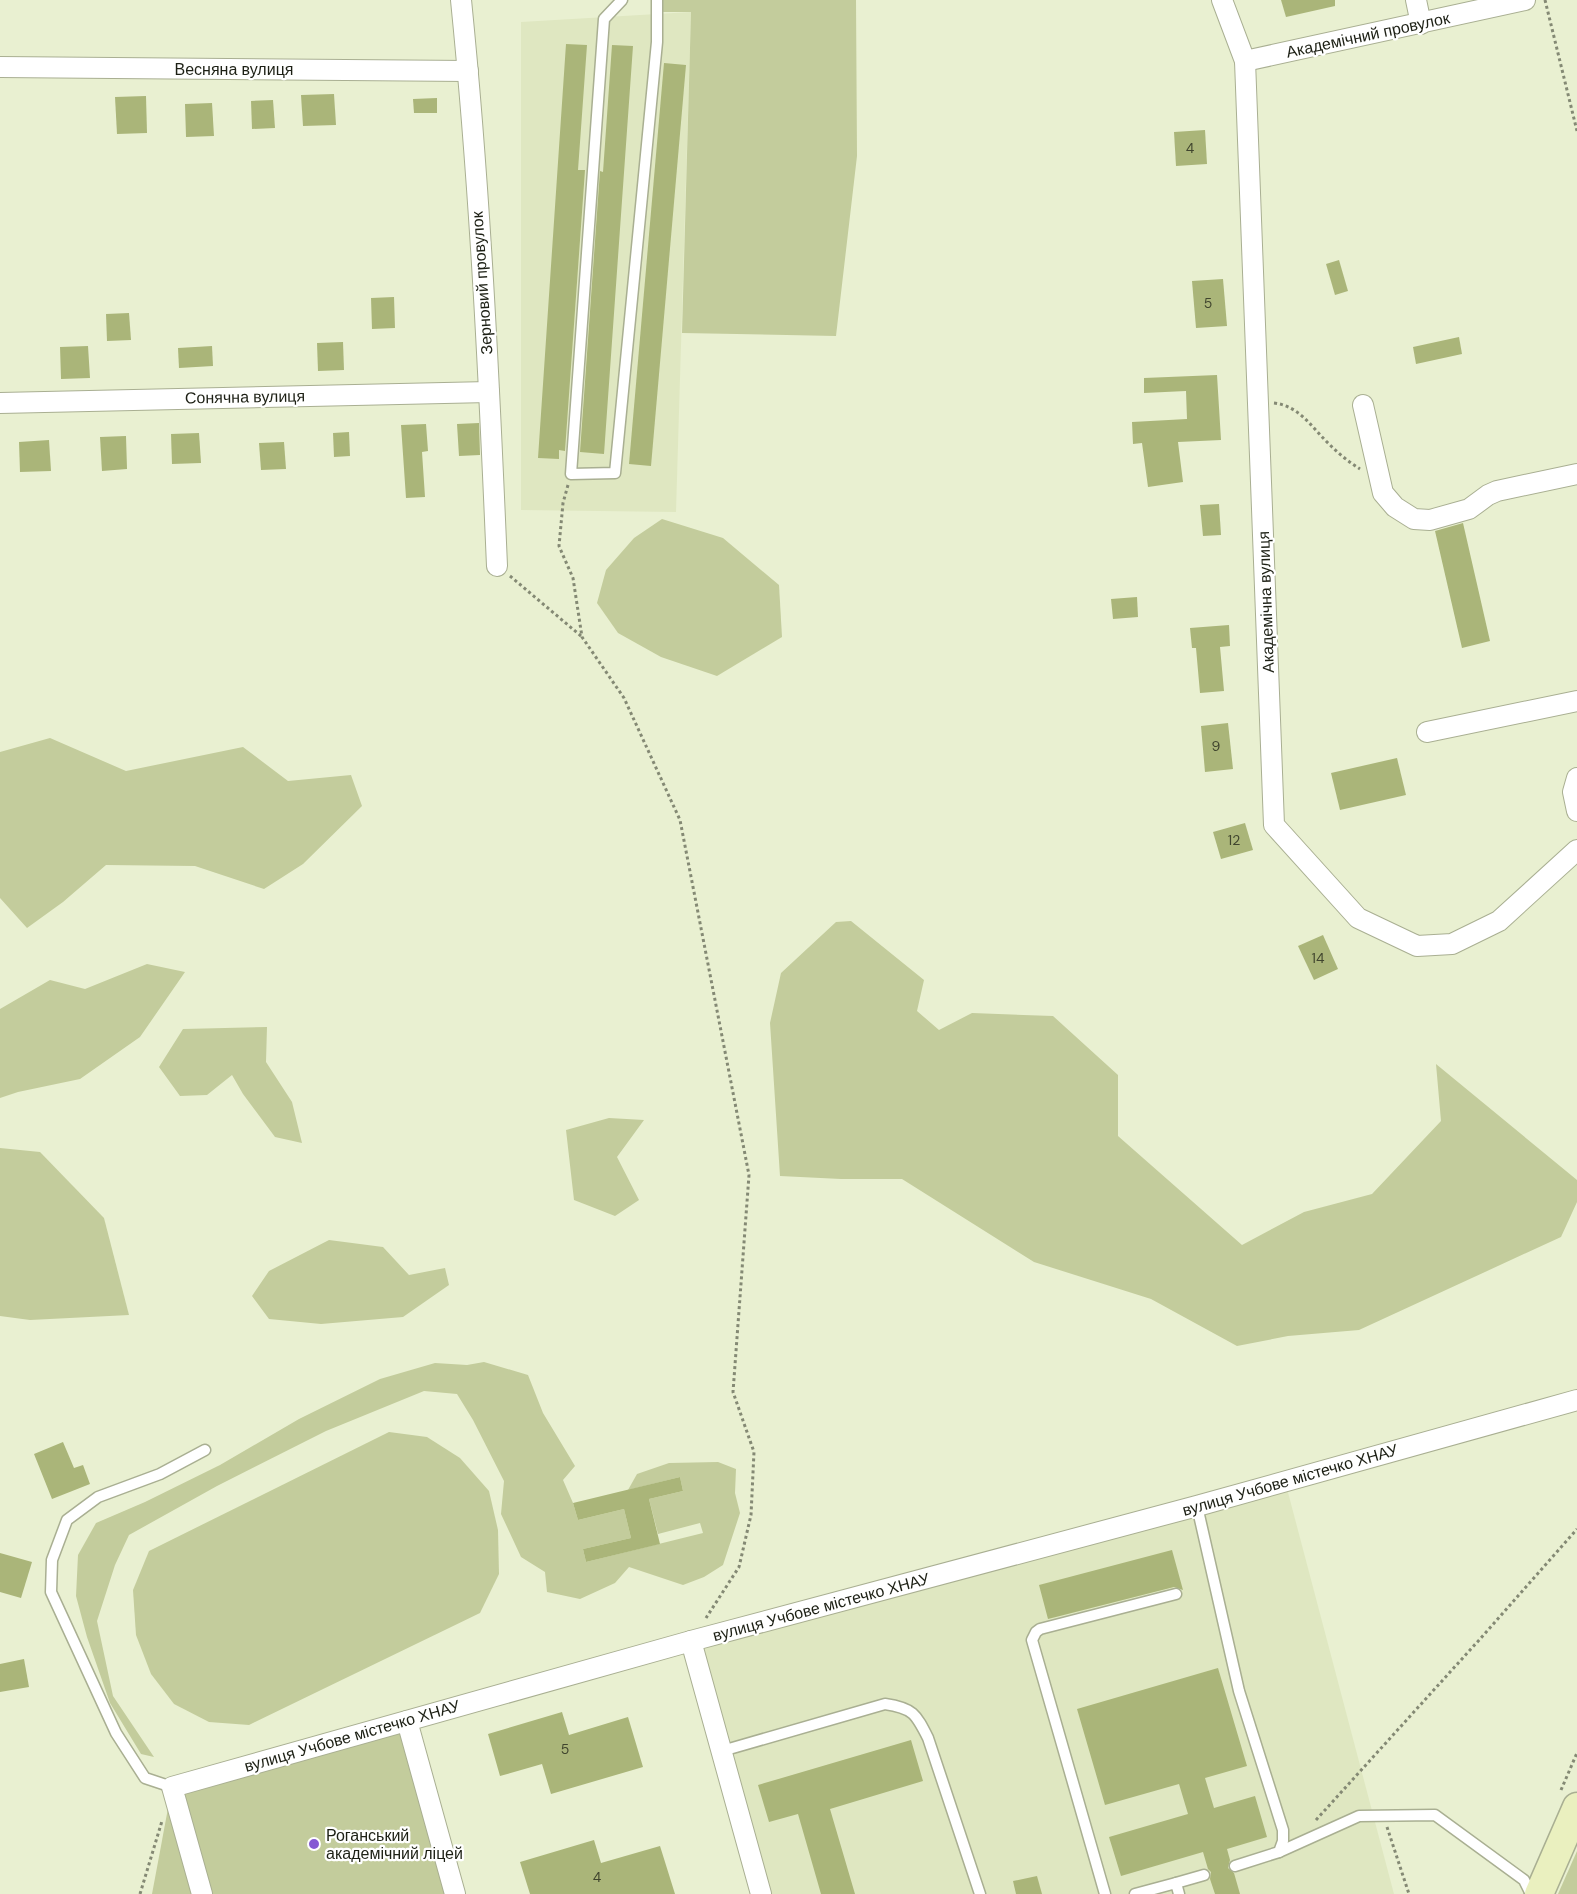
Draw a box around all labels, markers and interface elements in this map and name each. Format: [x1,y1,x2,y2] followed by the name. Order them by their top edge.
[1284,7,1453,63] street label: Академічний провулок
[175,59,293,80] street label: Весняна вулиця
[1186,139,1195,157] house number: 4
[466,210,497,355] street label: Зерновий провулок
[1204,294,1212,312] house number: 5
[185,385,305,409] street label: Сонячна вулиця
[1253,531,1279,673] street label: Академічна вулиця
[1212,737,1221,755] house number: 9
[1228,831,1240,849] house number: 12
[1312,949,1325,967] house number: 14
[1180,1439,1401,1521] street label: вулиця Учбове містечко ХНАУ
[710,1568,932,1646] street label: вулиця Учбове містечко ХНАУ
[242,1695,463,1777] street label: вулиця Учбове містечко ХНАУ
[561,1740,569,1758] house number: 5
[326,1825,463,1864] place label: Роганський академічний ліцей
[307,1837,321,1851] marker: Роганський академічний ліцей
[593,1868,602,1886] house number: 4

